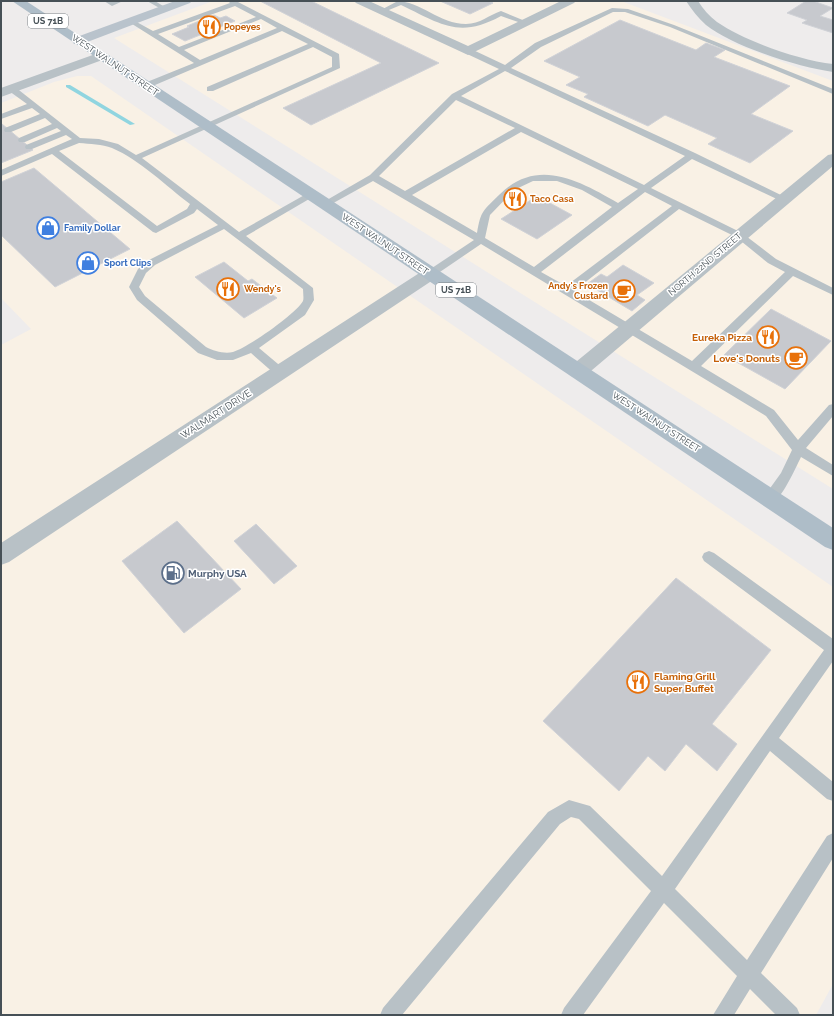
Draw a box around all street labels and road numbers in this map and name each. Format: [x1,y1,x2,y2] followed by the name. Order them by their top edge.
[28,14,68,28] road number: US 71B
[70,32,161,98] street label: WEST WALNUT STREET
[340,211,431,277] street label: WEST WALNUT STREET
[666,230,744,297] street label: NORTH 22ND STREET
[436,283,476,297] road number: US 71B
[179,387,253,441] street label: WALMART DRIVE
[610,390,702,454] street label: WEST WALNUT STREET

